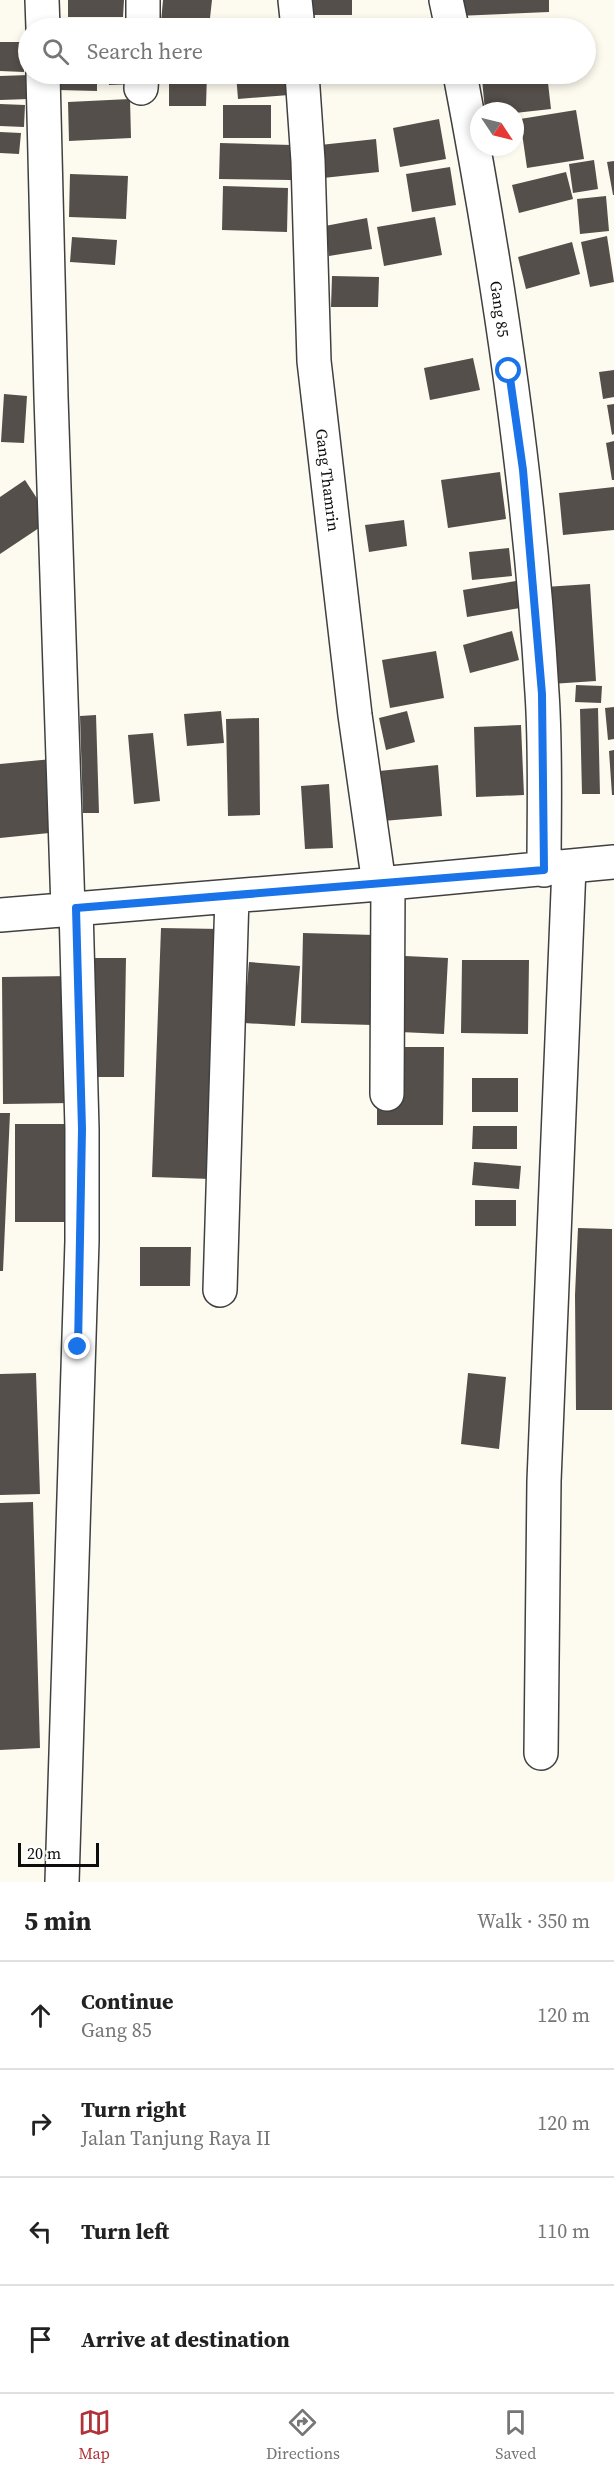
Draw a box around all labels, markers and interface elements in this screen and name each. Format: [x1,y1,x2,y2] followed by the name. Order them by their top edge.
[18,18,596,84] search box
[39,35,72,68] icon: search
[87,36,203,66] text: Search here
[470,102,524,156] north arrow
[485,279,515,339] street label: Gang 85
[495,357,521,383] route start
[311,427,345,533] street label: Gang Thamrin
[64,1333,90,1359] route end
[18,1840,99,1868] scale bar
[27,1842,61,1864] text: 20 m
[24,1903,91,1939] text: 5 min
[477,1907,590,1935] text: Walk · 350 m
[81,1986,174,2016] text: Continue
[24,1999,57,2032] icon: ahead
[537,2001,590,2029] text: 120 m
[81,2016,152,2044] text: Gang 85
[81,2094,186,2124] text: Turn right
[24,2107,57,2140] icon: right
[537,2109,590,2137] text: 120 m
[81,2124,271,2152] text: Jalan Tanjung Raya II
[24,2215,57,2248] icon: left
[81,2216,169,2246] text: Turn left
[537,2217,590,2245] text: 110 m
[24,2323,57,2356] icon: arrive
[81,2324,290,2354] text: Arrive at destination
[78,2406,111,2464] tab: Map
[266,2406,340,2464] tab: Directions
[495,2406,536,2464] tab: Saved

